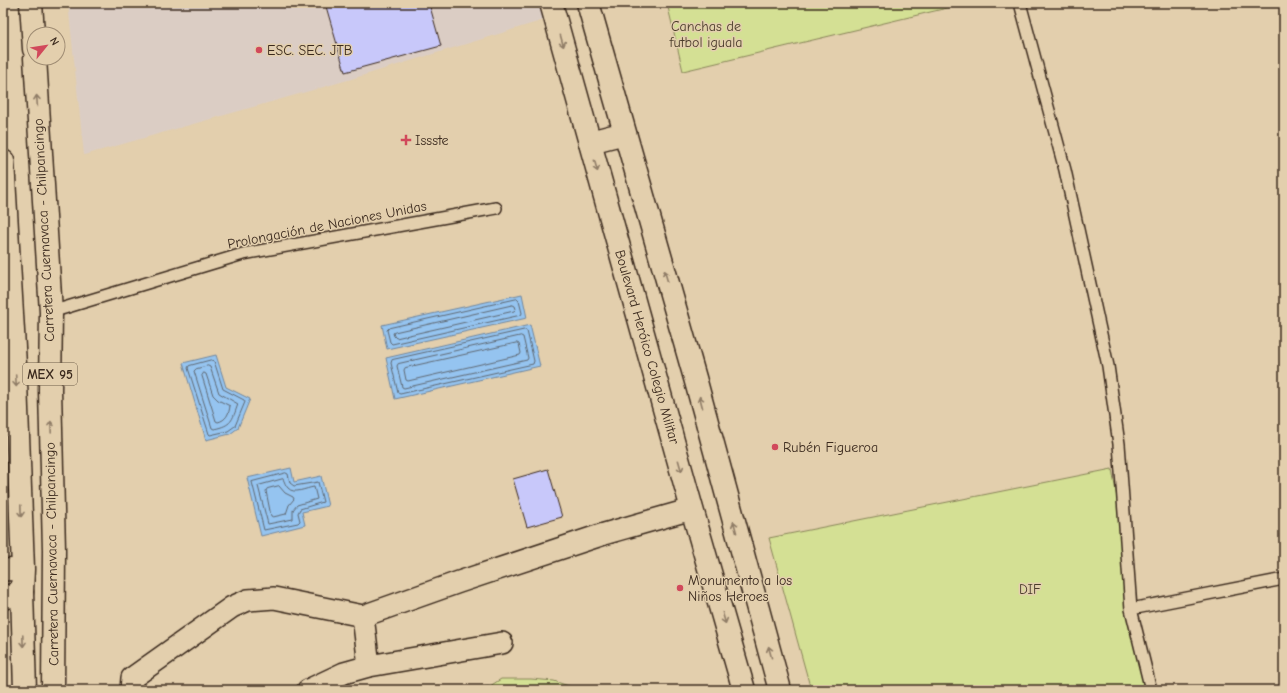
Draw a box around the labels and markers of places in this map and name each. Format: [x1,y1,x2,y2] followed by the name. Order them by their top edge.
[267,42,353,59] place label: ESC. SEC. JTB
[254,45,264,55] marker: ESC. SEC. JTB
[415,132,449,149] place label: Issste
[400,134,412,146] marker: Issste
[783,439,878,456] place label: Rubén Figueroa
[770,442,780,452] marker: Rubén Figueroa
[688,572,792,605] place label: Monumento a los Niños Heroes
[675,583,685,593] marker: Monumento a los Niños Heroes

